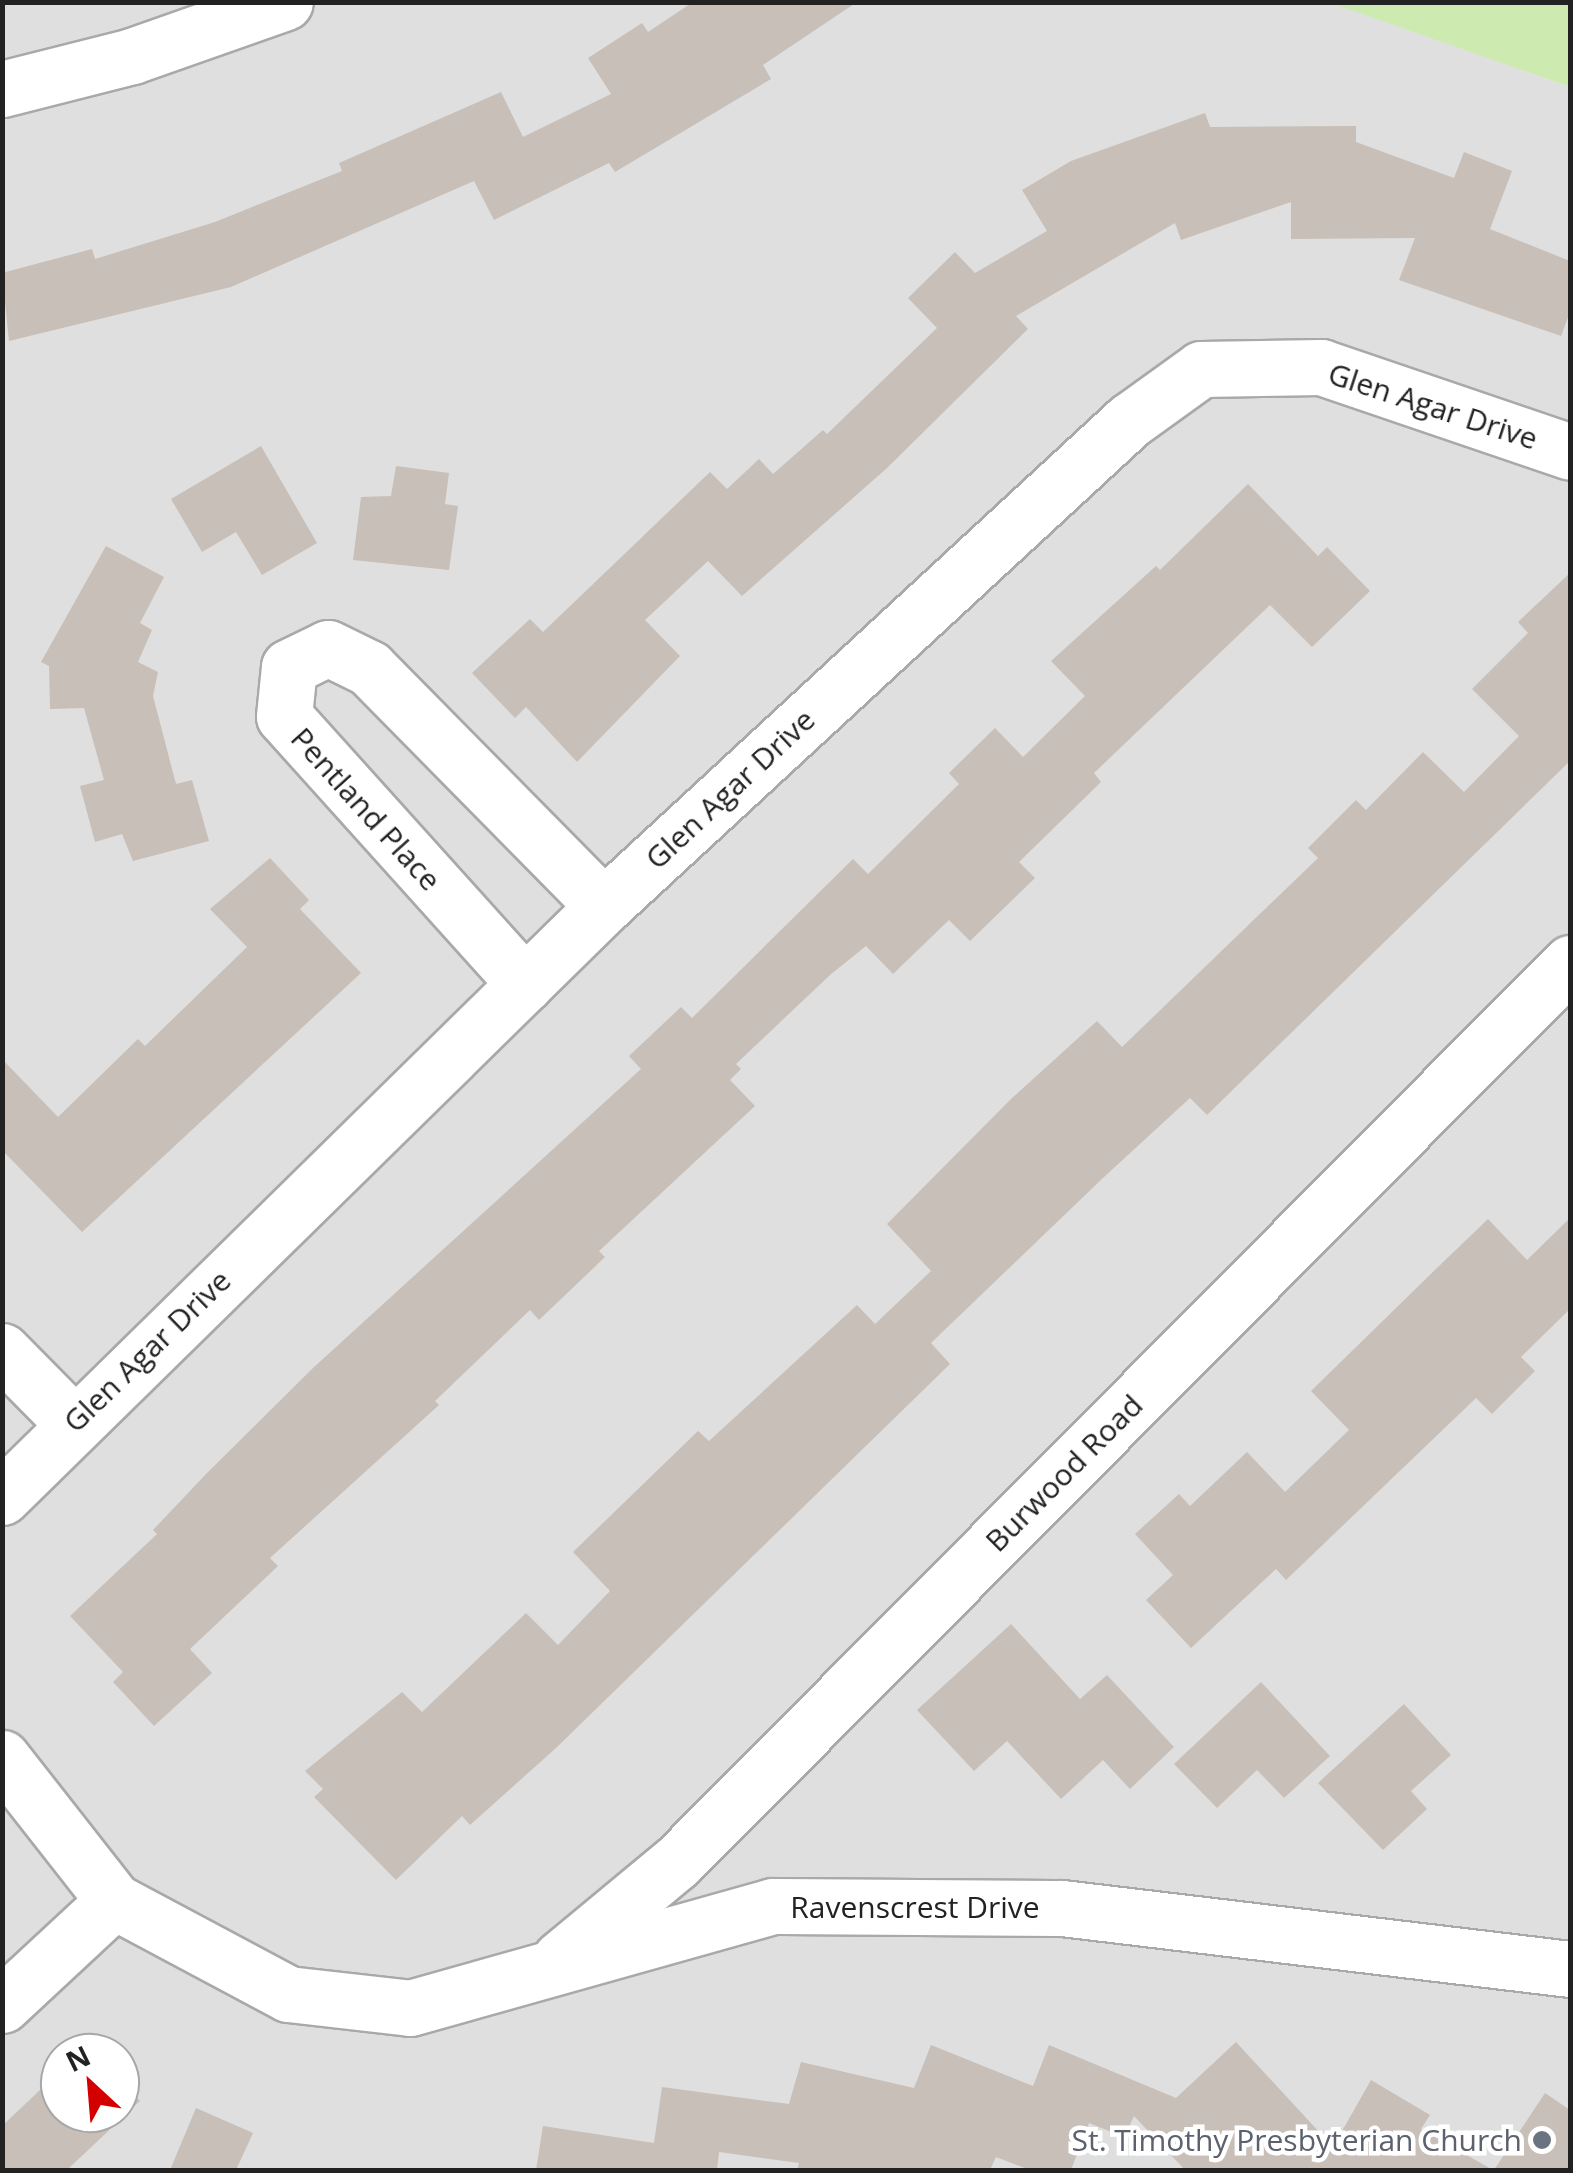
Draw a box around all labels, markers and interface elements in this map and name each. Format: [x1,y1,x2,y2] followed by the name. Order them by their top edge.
[1324,355,1542,457] street label: Glen Agar Drive
[638,702,822,876] street label: Glen Agar Drive
[284,720,448,898] street label: Pentland Place
[56,1262,238,1440] street label: Glen Agar Drive
[978,1387,1150,1559] street label: Burwood Road
[790,1889,1040,1925] street label: Ravenscrest Drive
[40,2033,140,2133] north arrow
[59,2036,96,2080] text: N
[1072,2122,1522,2158] place label: St. Timothy Presbyterian Church
[1531,2129,1553,2151] marker: St. Timothy Presbyterian Church

